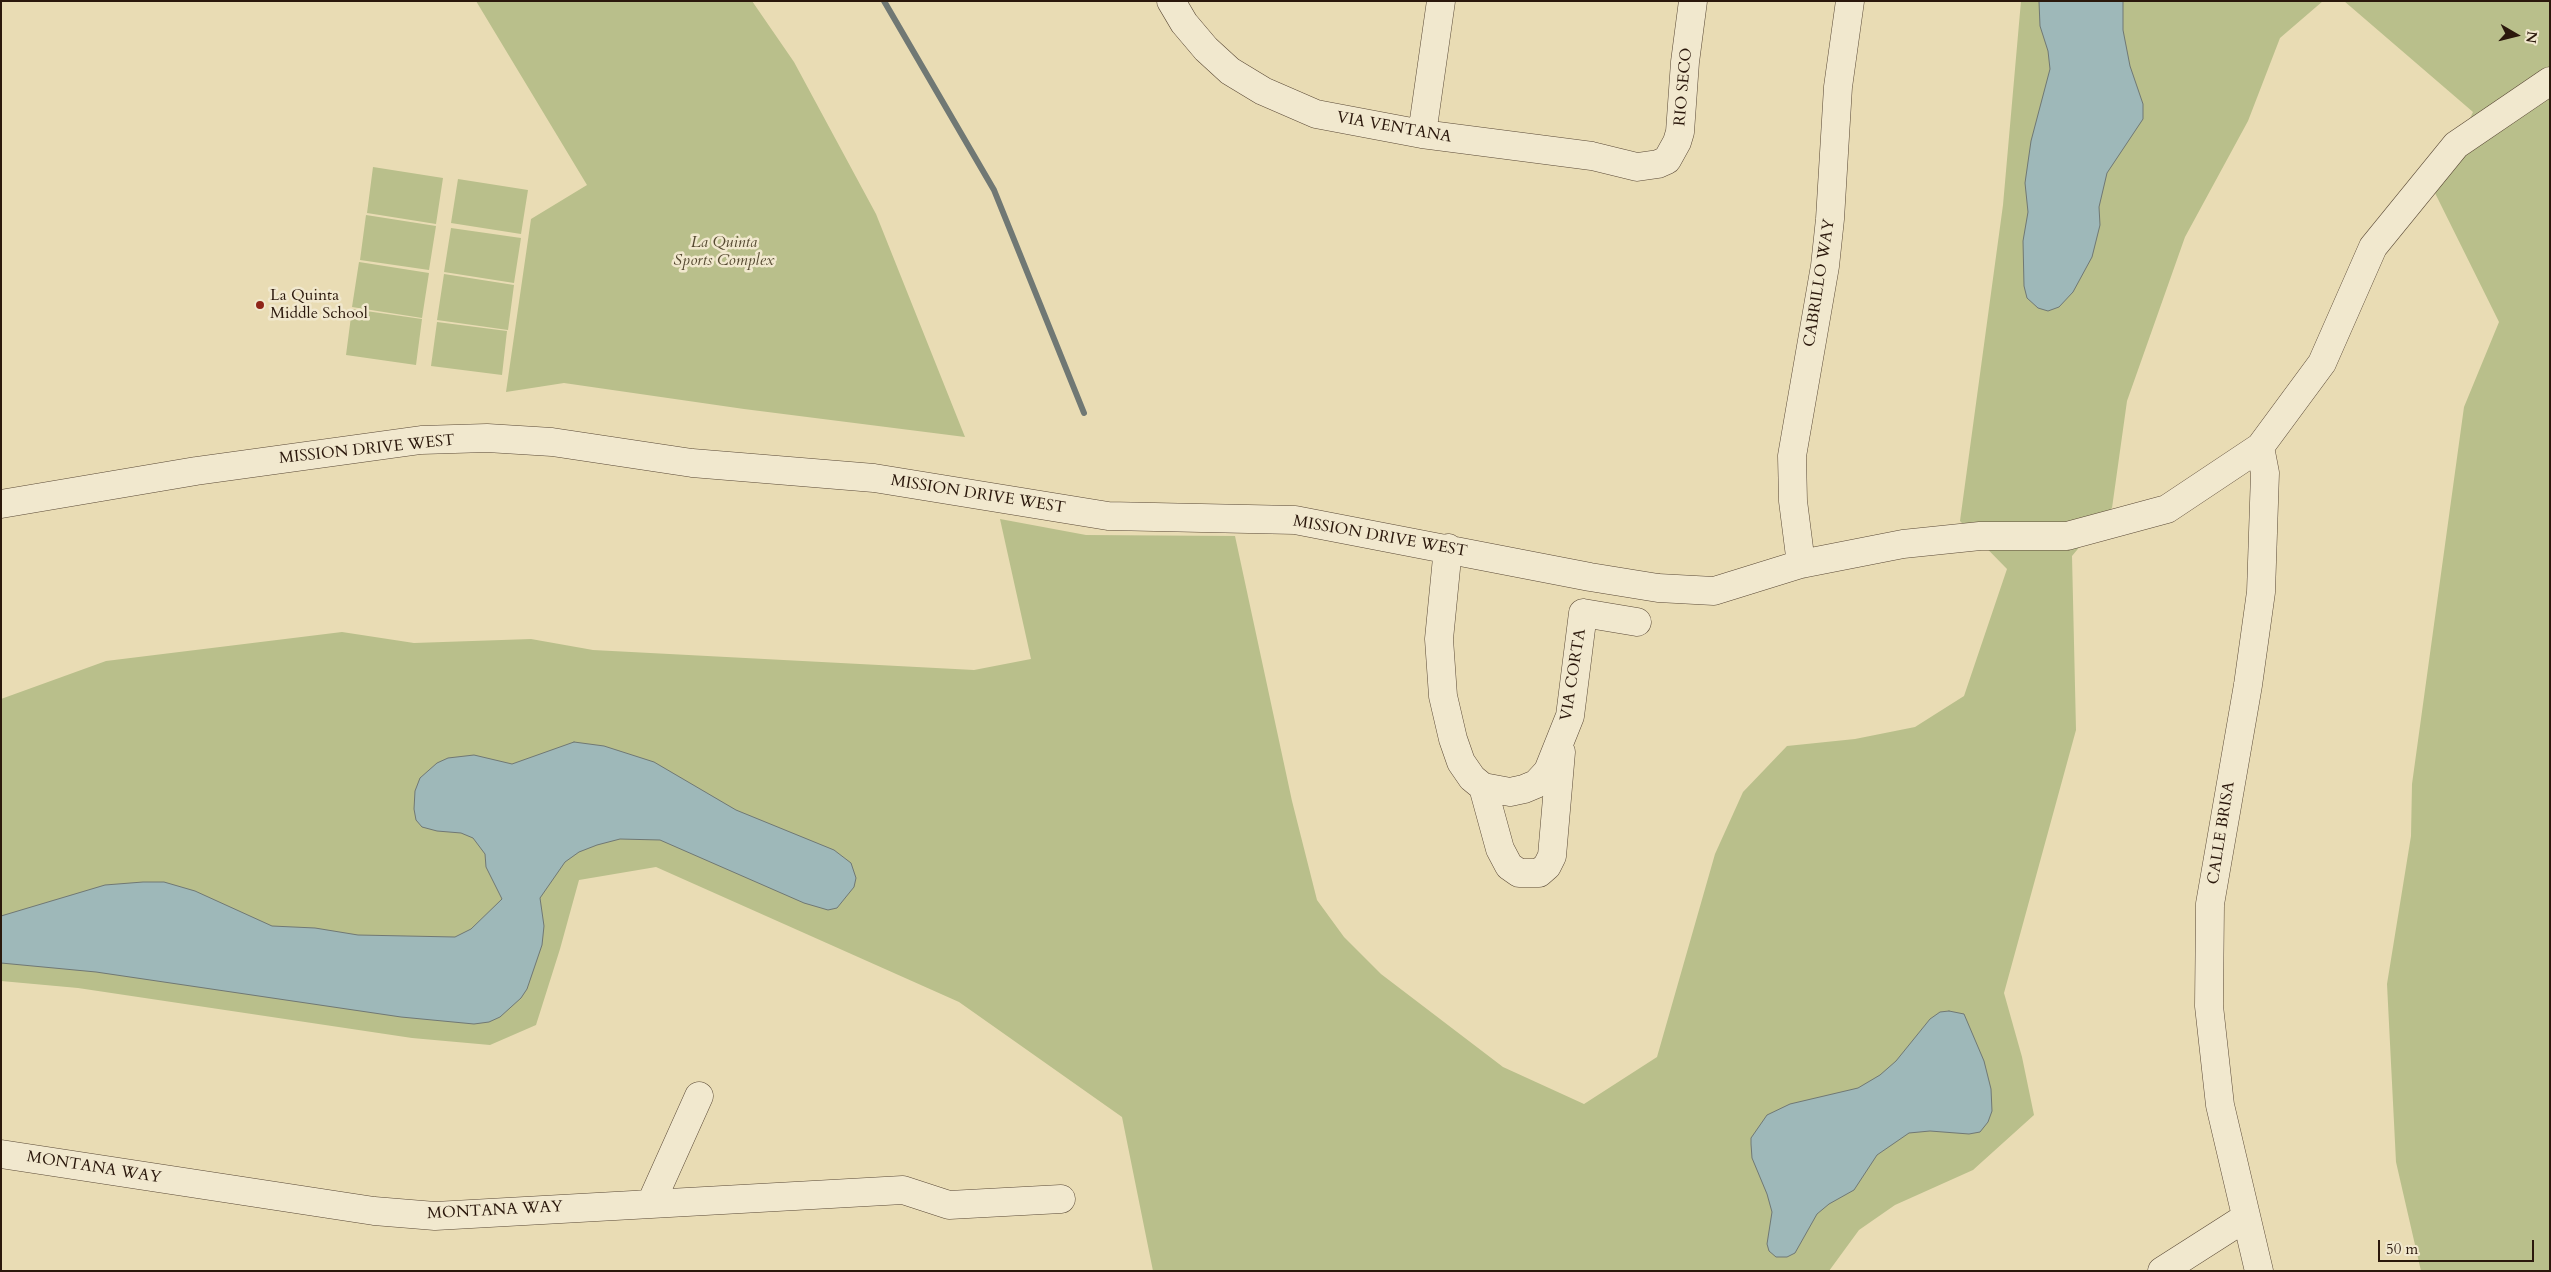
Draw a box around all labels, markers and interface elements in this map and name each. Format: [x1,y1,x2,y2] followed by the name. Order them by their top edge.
[2491,10,2541,60] north arrow
[2521,30,2542,44] text: N
[1671,47,1697,127] street label: RIO SECO
[1335,108,1453,148] street label: VIA VENTANA
[1800,218,1840,348] street label: CABRILLO WAY
[674,233,774,271] park label: La Quinta Sports Complex
[270,286,368,324] place label: La Quinta Middle School
[254,299,266,311] marker: La Quinta Middle School
[278,431,456,469] street label: MISSION DRIVE WEST
[889,472,1067,518] street label: MISSION DRIVE WEST
[1291,512,1469,562] street label: MISSION DRIVE WEST
[1557,627,1591,723] street label: VIA CORTA
[2204,780,2240,886] street label: CALLE BRISA
[25,1148,163,1188] street label: MONTANA WAY
[427,1198,563,1224] street label: MONTANA WAY
[2381,1230,2537,1262] scale bar
[2386,1239,2418,1259] text: 50 m

